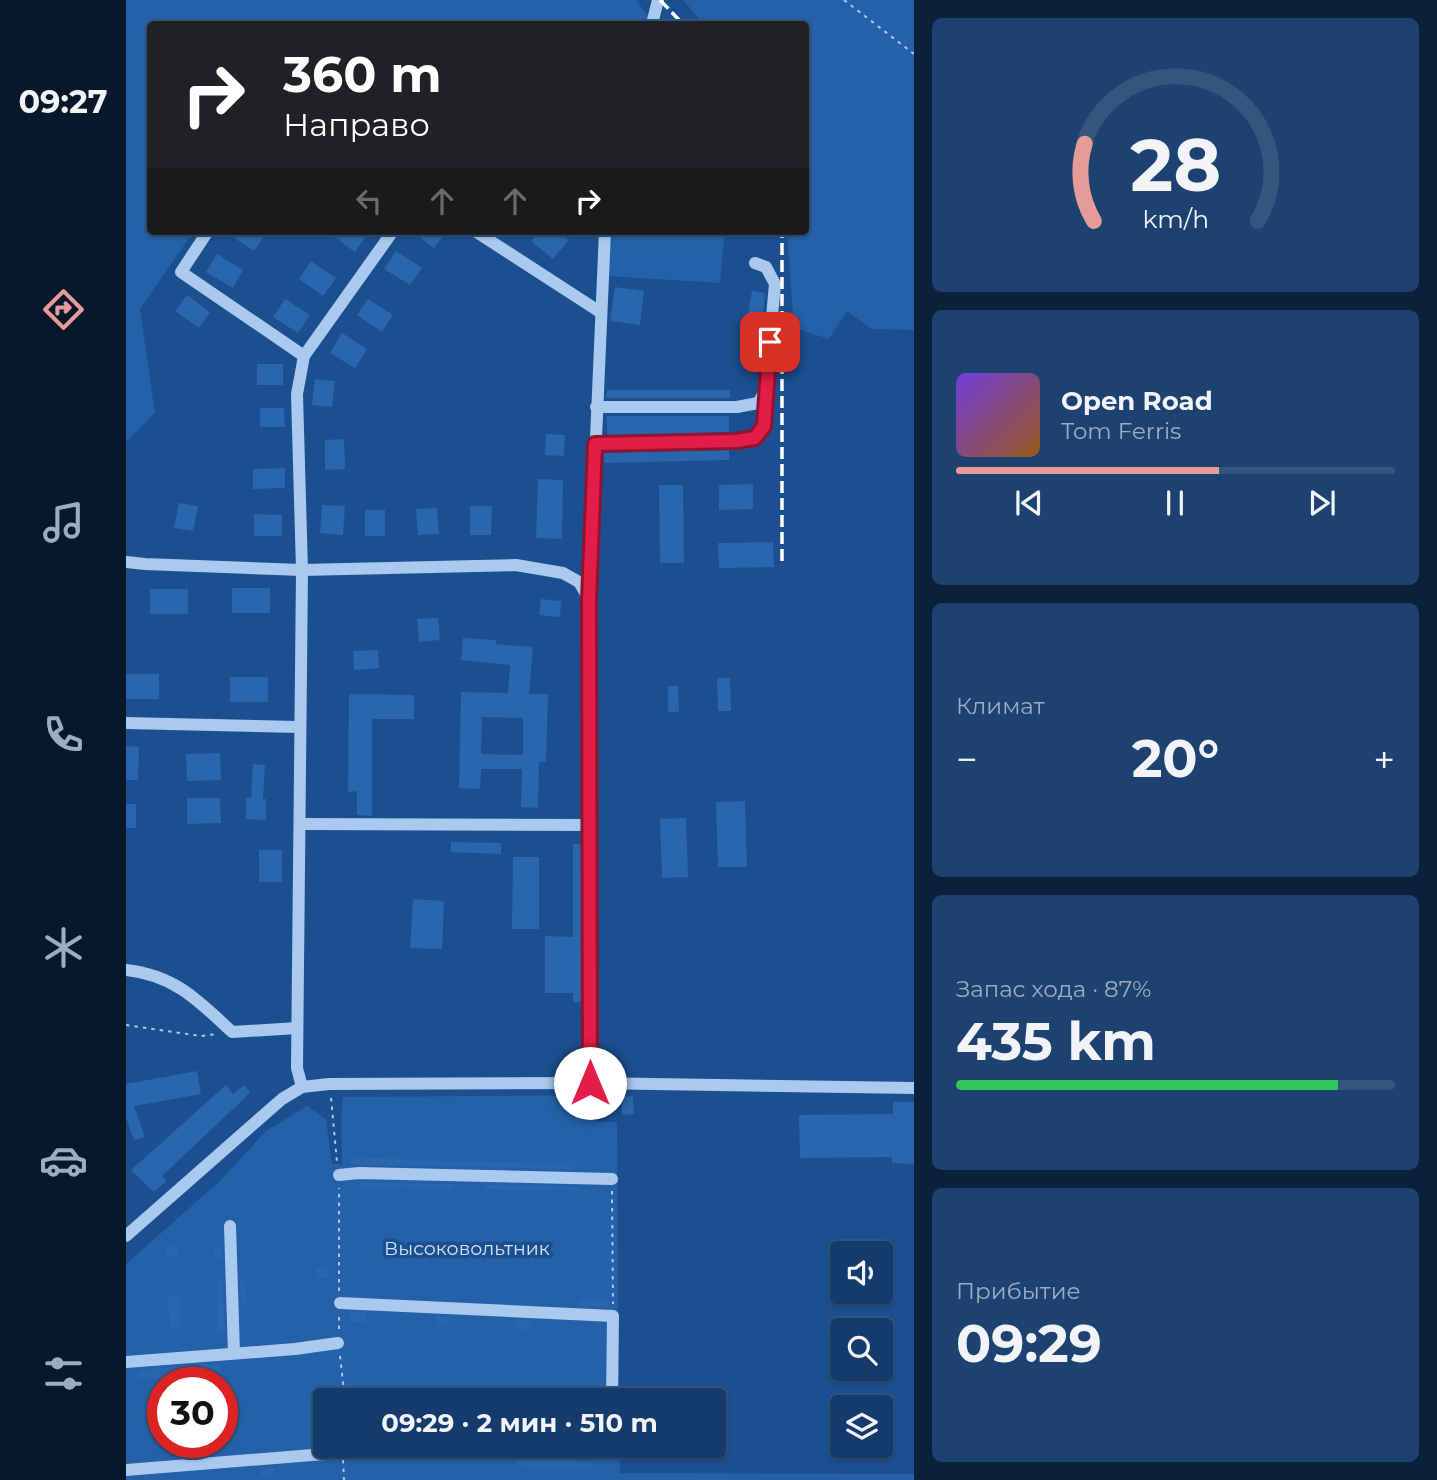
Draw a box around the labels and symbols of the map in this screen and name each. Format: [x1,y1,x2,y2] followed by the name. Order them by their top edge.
[740,312,800,372] pin
[553,1046,627,1120] position arrow
[384,1237,550,1260] park label: Высоковольтник
[147,1367,238,1458] speed limit sign: 30

